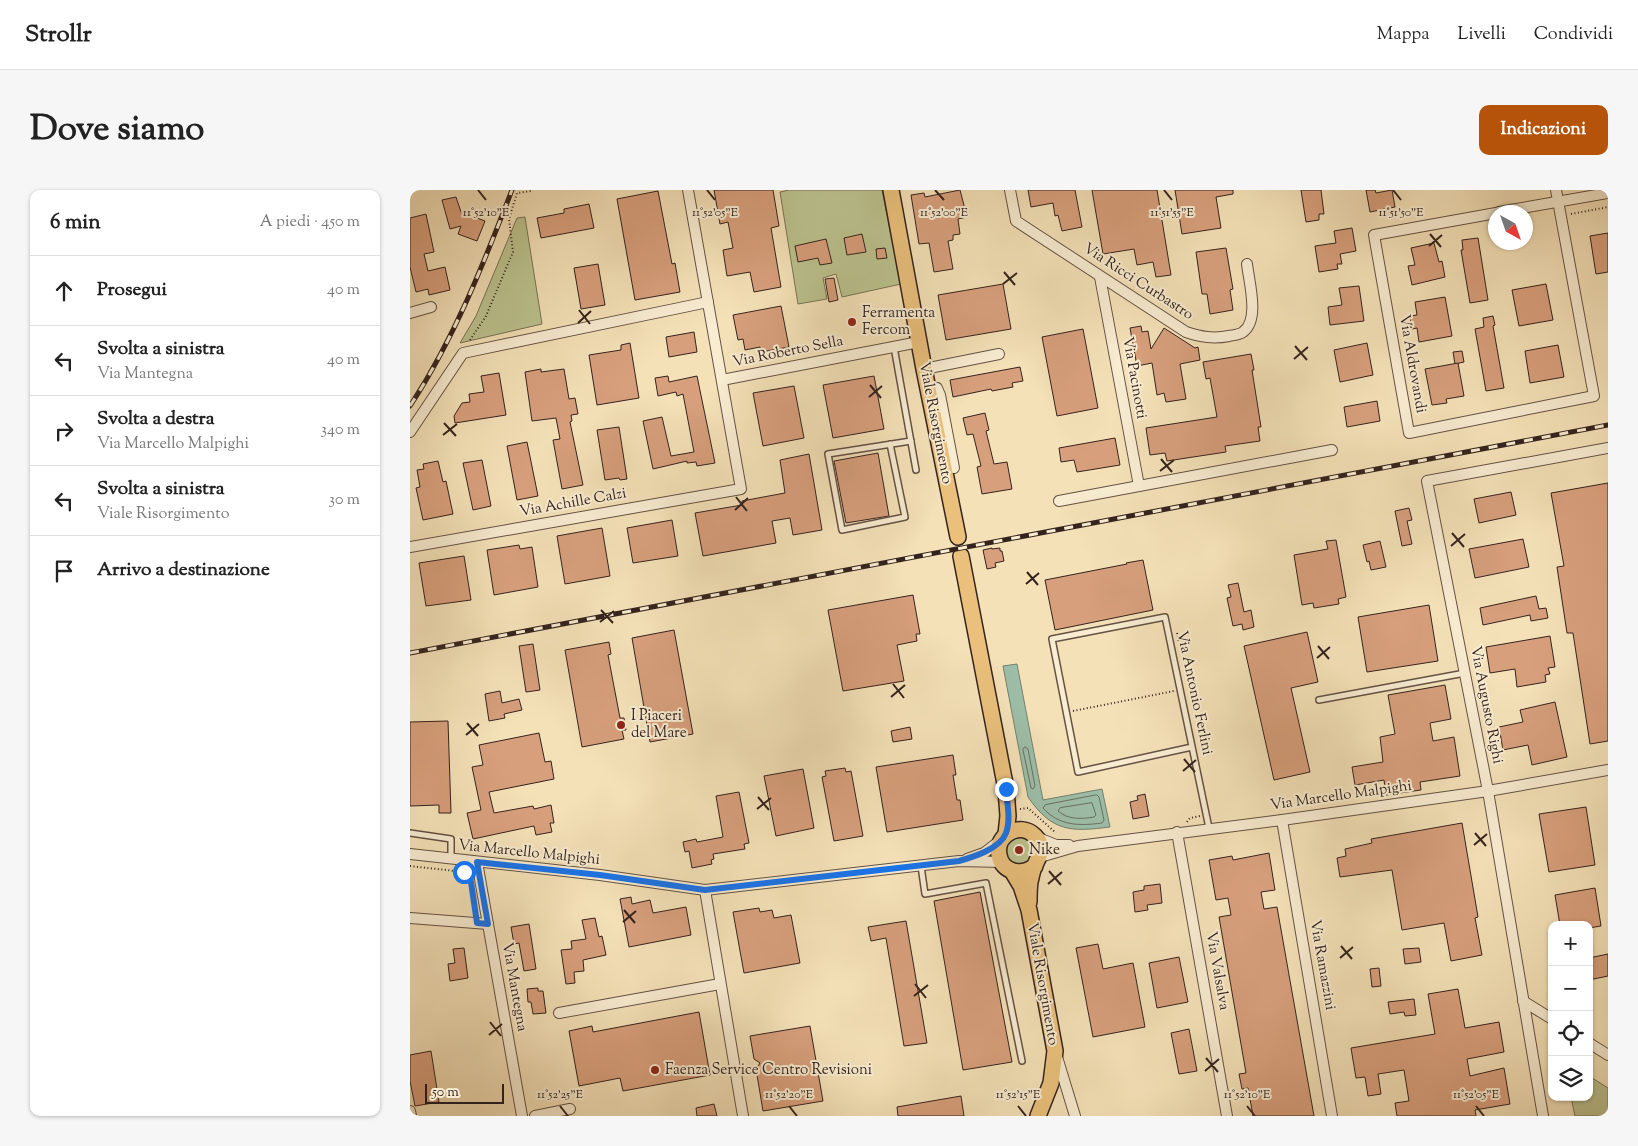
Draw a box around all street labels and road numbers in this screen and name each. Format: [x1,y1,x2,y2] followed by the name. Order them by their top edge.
[1079,238,1197,326] street label: Via Ricci Curbastro
[1393,313,1431,415] street label: Via Aldrovandi
[731,331,845,373] street label: Via Roberto Sella
[1116,335,1152,421] street label: Via Pacinotti
[913,360,957,486] street label: Viale Risorgimento
[518,483,628,523] street label: Via Achille Calzi
[1171,629,1217,757] street label: Via Antonio Ferlini
[1464,644,1508,766] street label: Via Augusto Righi
[1269,776,1413,816] street label: Via Marcello Malpighi
[457,835,601,871] street label: Via Marcello Malpighi
[1304,918,1340,1012] street label: Via Ramazzini
[1021,921,1063,1047] street label: Viale Risorgimento
[1200,930,1234,1012] street label: Via Valsalva
[496,941,532,1033] street label: Via Mantegna

